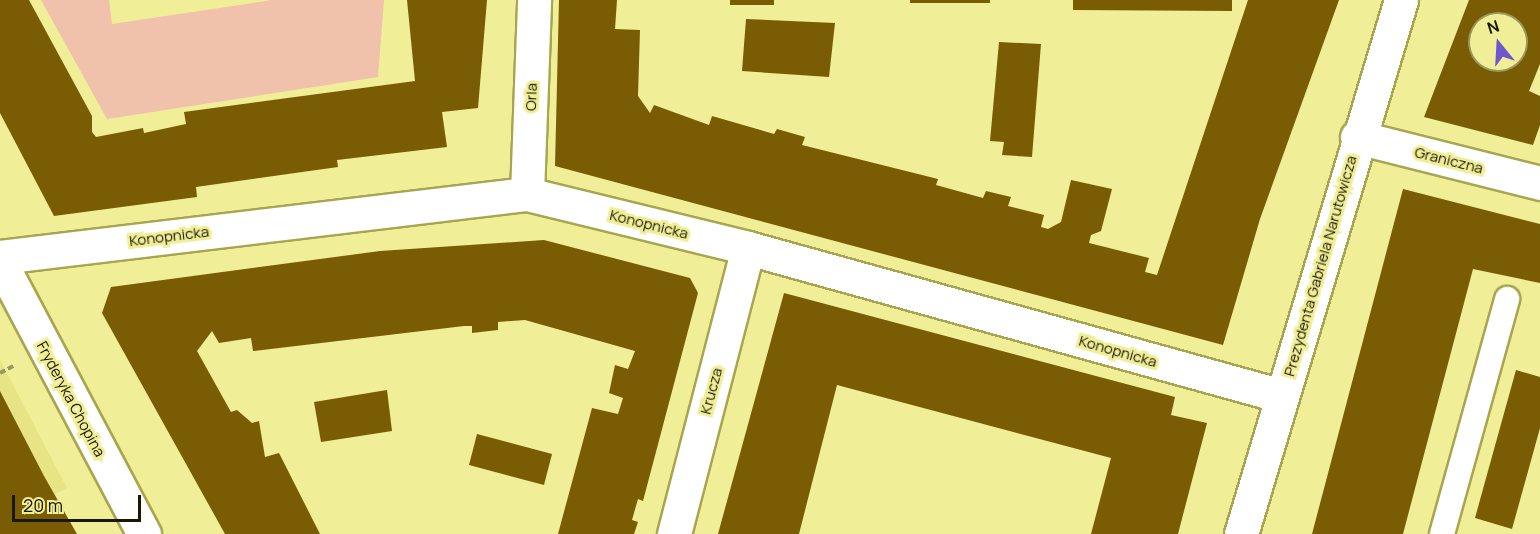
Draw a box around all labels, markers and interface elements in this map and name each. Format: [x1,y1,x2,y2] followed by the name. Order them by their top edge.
[1468,12,1528,72] north arrow
[1484,15,1502,39] text: N
[522,83,540,111] street label: Orla
[1413,143,1485,177] street label: Graniczna
[1280,154,1360,378] street label: Prezydenta Gabriela Narutowicza
[608,206,690,242] street label: Konopnicka
[128,222,210,250] street label: Konopnicka
[1077,331,1159,371] street label: Konopnicka
[33,338,109,460] street label: Fryderyka Chopina
[696,366,726,416] street label: Krucza
[15,483,144,521] scale bar
[23,493,63,517] text: 20 m

